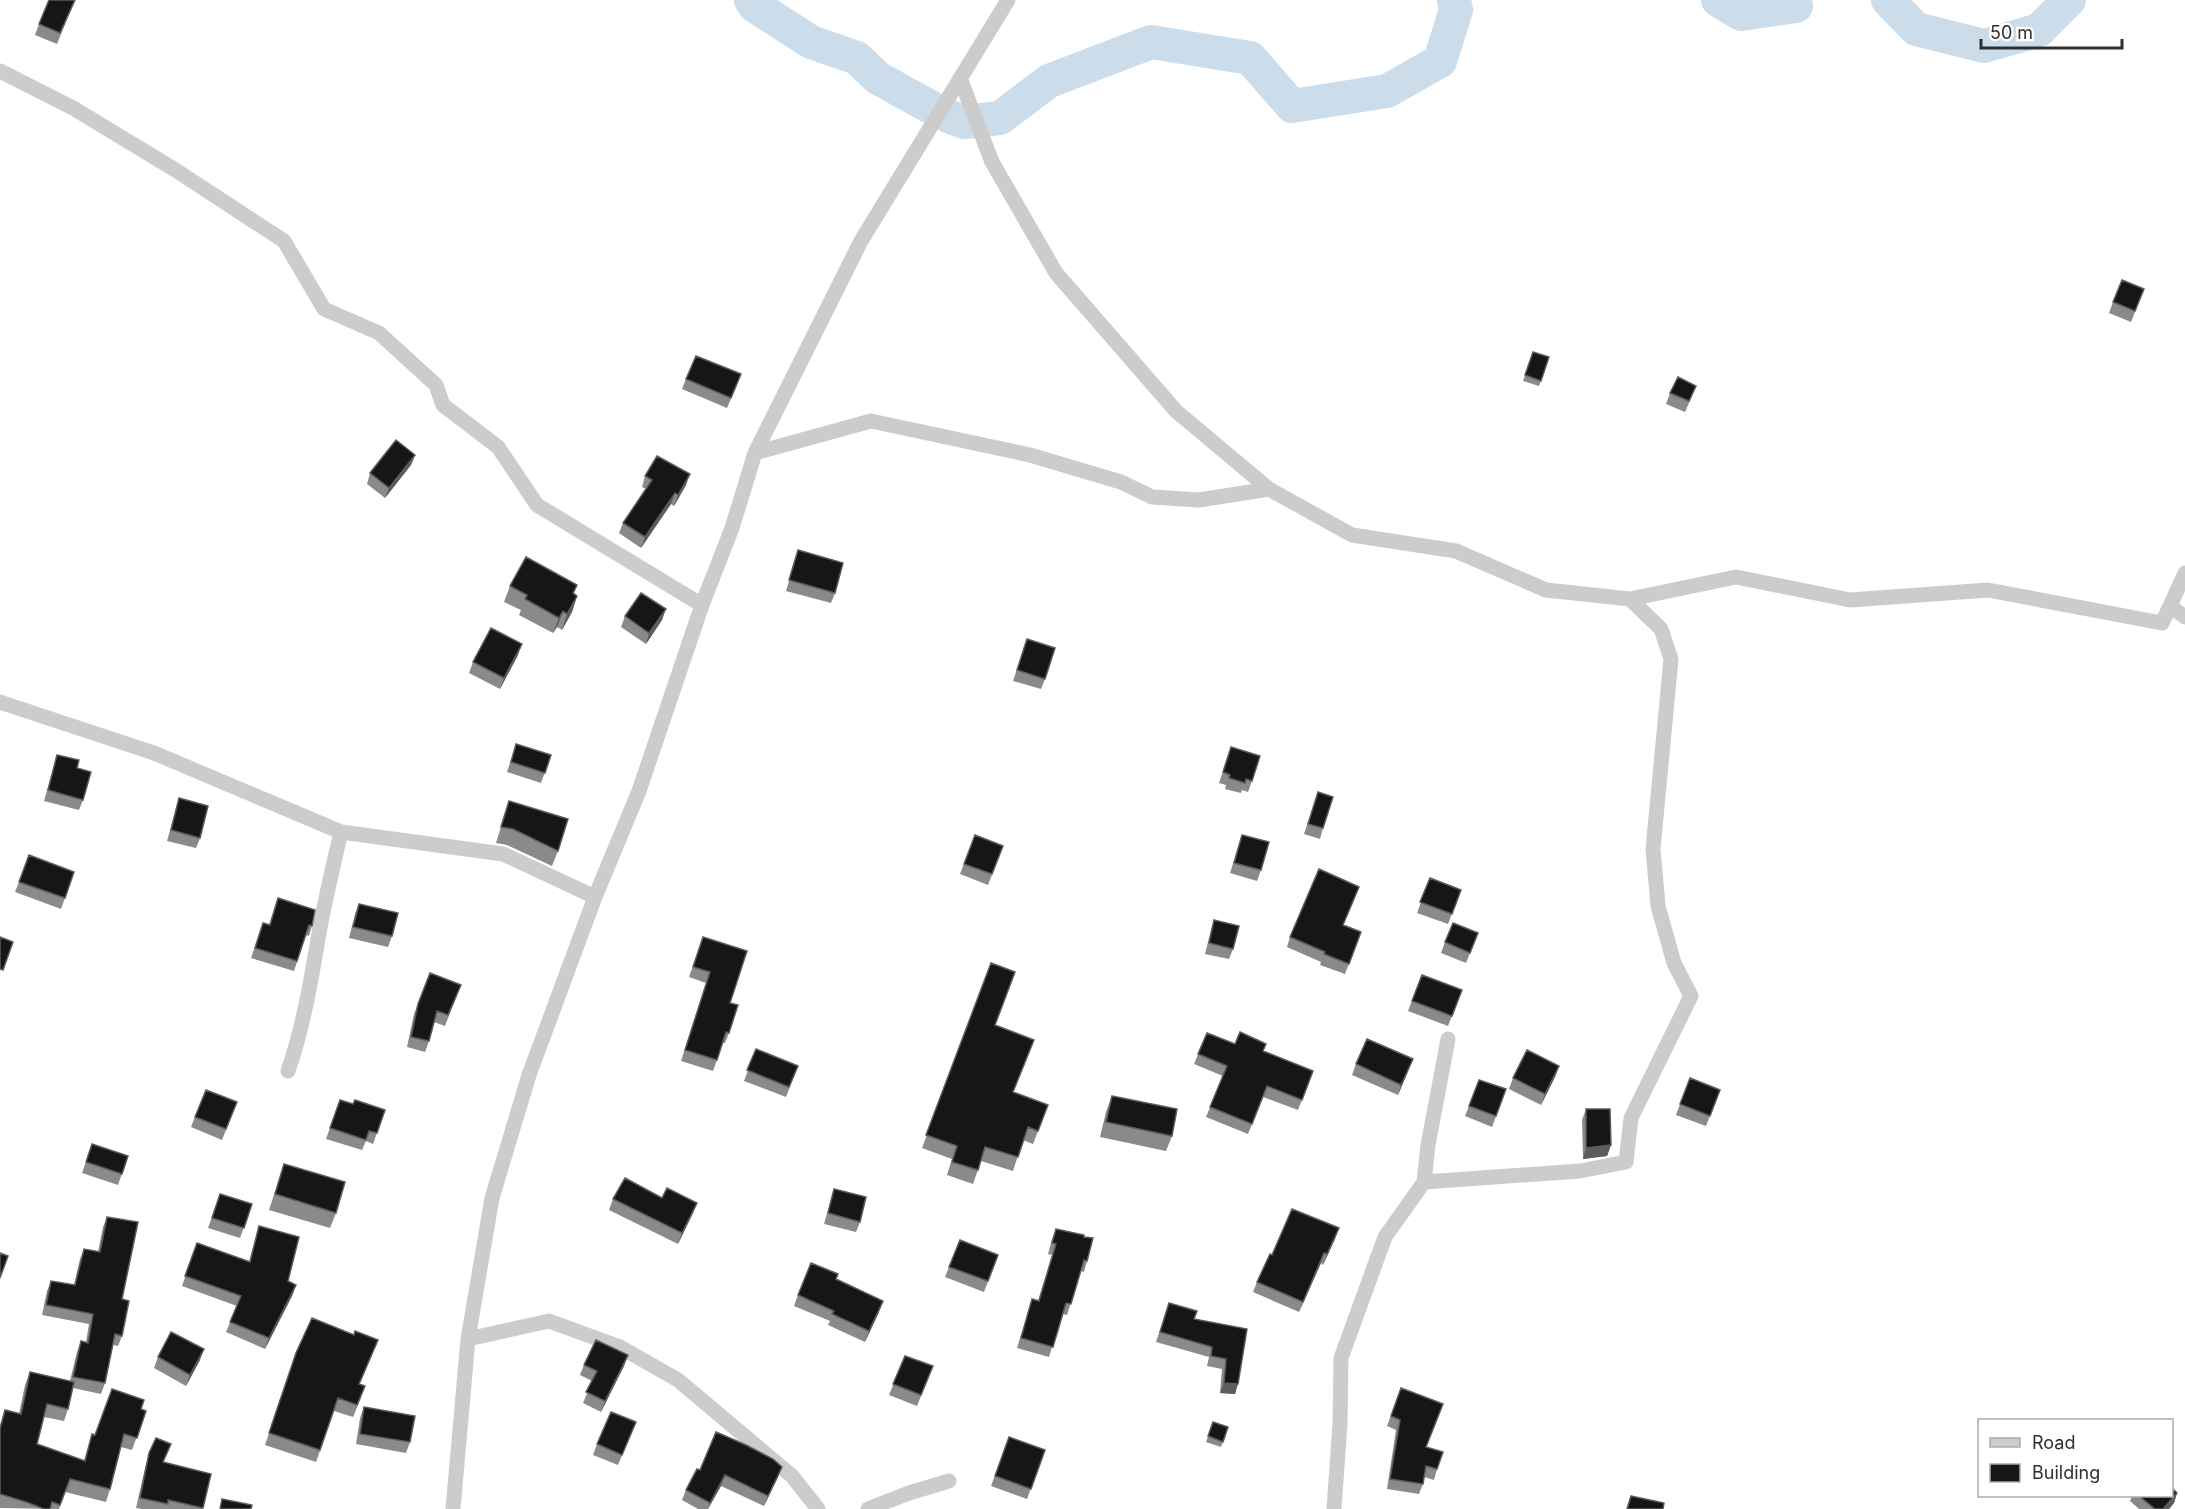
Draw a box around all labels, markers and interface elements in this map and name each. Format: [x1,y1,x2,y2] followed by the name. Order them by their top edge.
[1981,12,2122,50] scale bar
[1990,22,2033,43] text: 50 m
[1978,1419,2173,1497] legend
[2032,1432,2075,1453] text: Road
[2032,1462,2100,1483] text: Building

